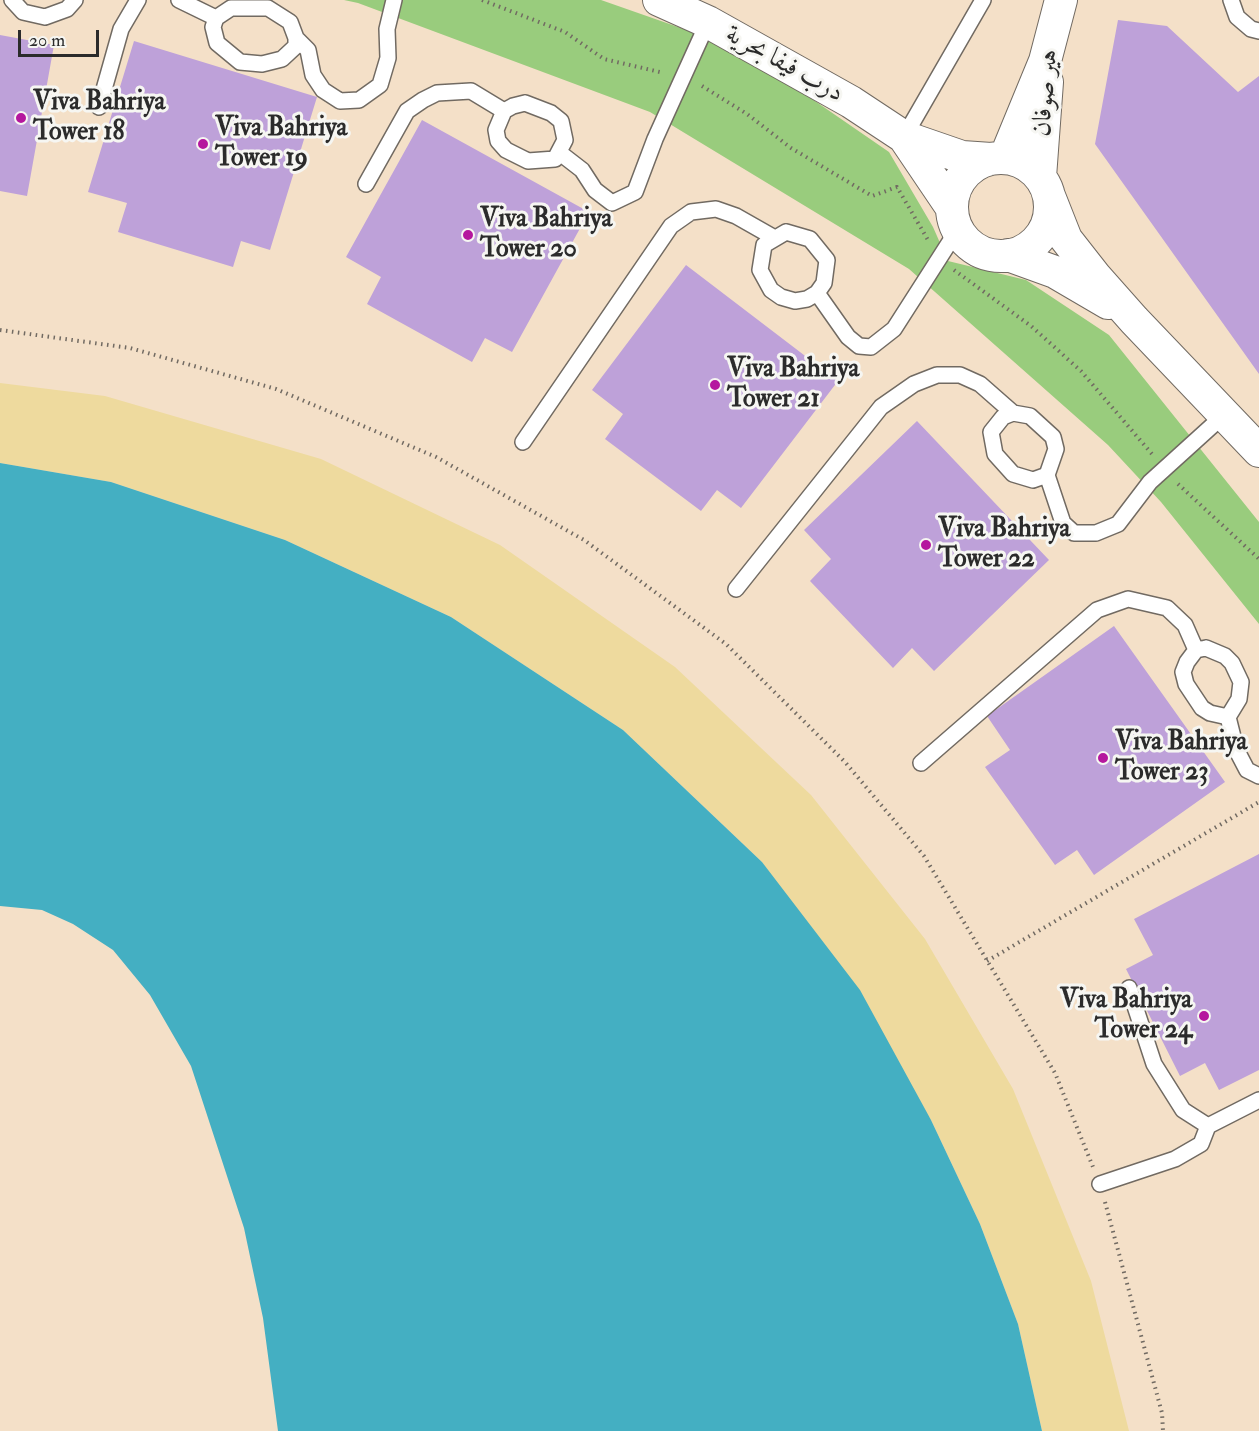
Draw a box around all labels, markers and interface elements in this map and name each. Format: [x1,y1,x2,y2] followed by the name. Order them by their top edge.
[21,18,102,56] scale bar
[719,20,849,110] street label: درب فيفا بحرية
[29,29,65,52] text: 20 m
[1028,48,1066,138] street label: هير صوفان
[33,87,165,148] place label: Viva Bahriya Tower 18
[14,111,28,125] marker: Viva Bahriya Tower 18
[215,113,347,174] place label: Viva Bahriya Tower 19
[196,137,210,151] marker: Viva Bahriya Tower 19
[480,204,612,266] place label: Viva Bahriya Tower 20
[461,228,475,242] marker: Viva Bahriya Tower 20
[727,354,859,416] place label: Viva Bahriya Tower 21
[708,378,722,392] marker: Viva Bahriya Tower 21
[938,514,1070,576] place label: Viva Bahriya Tower 22
[919,538,933,552] marker: Viva Bahriya Tower 22
[1115,727,1247,788] place label: Viva Bahriya Tower 23
[1096,751,1110,765] marker: Viva Bahriya Tower 23
[1060,985,1192,1046] place label: Viva Bahriya Tower 24
[1197,1009,1211,1023] marker: Viva Bahriya Tower 24

